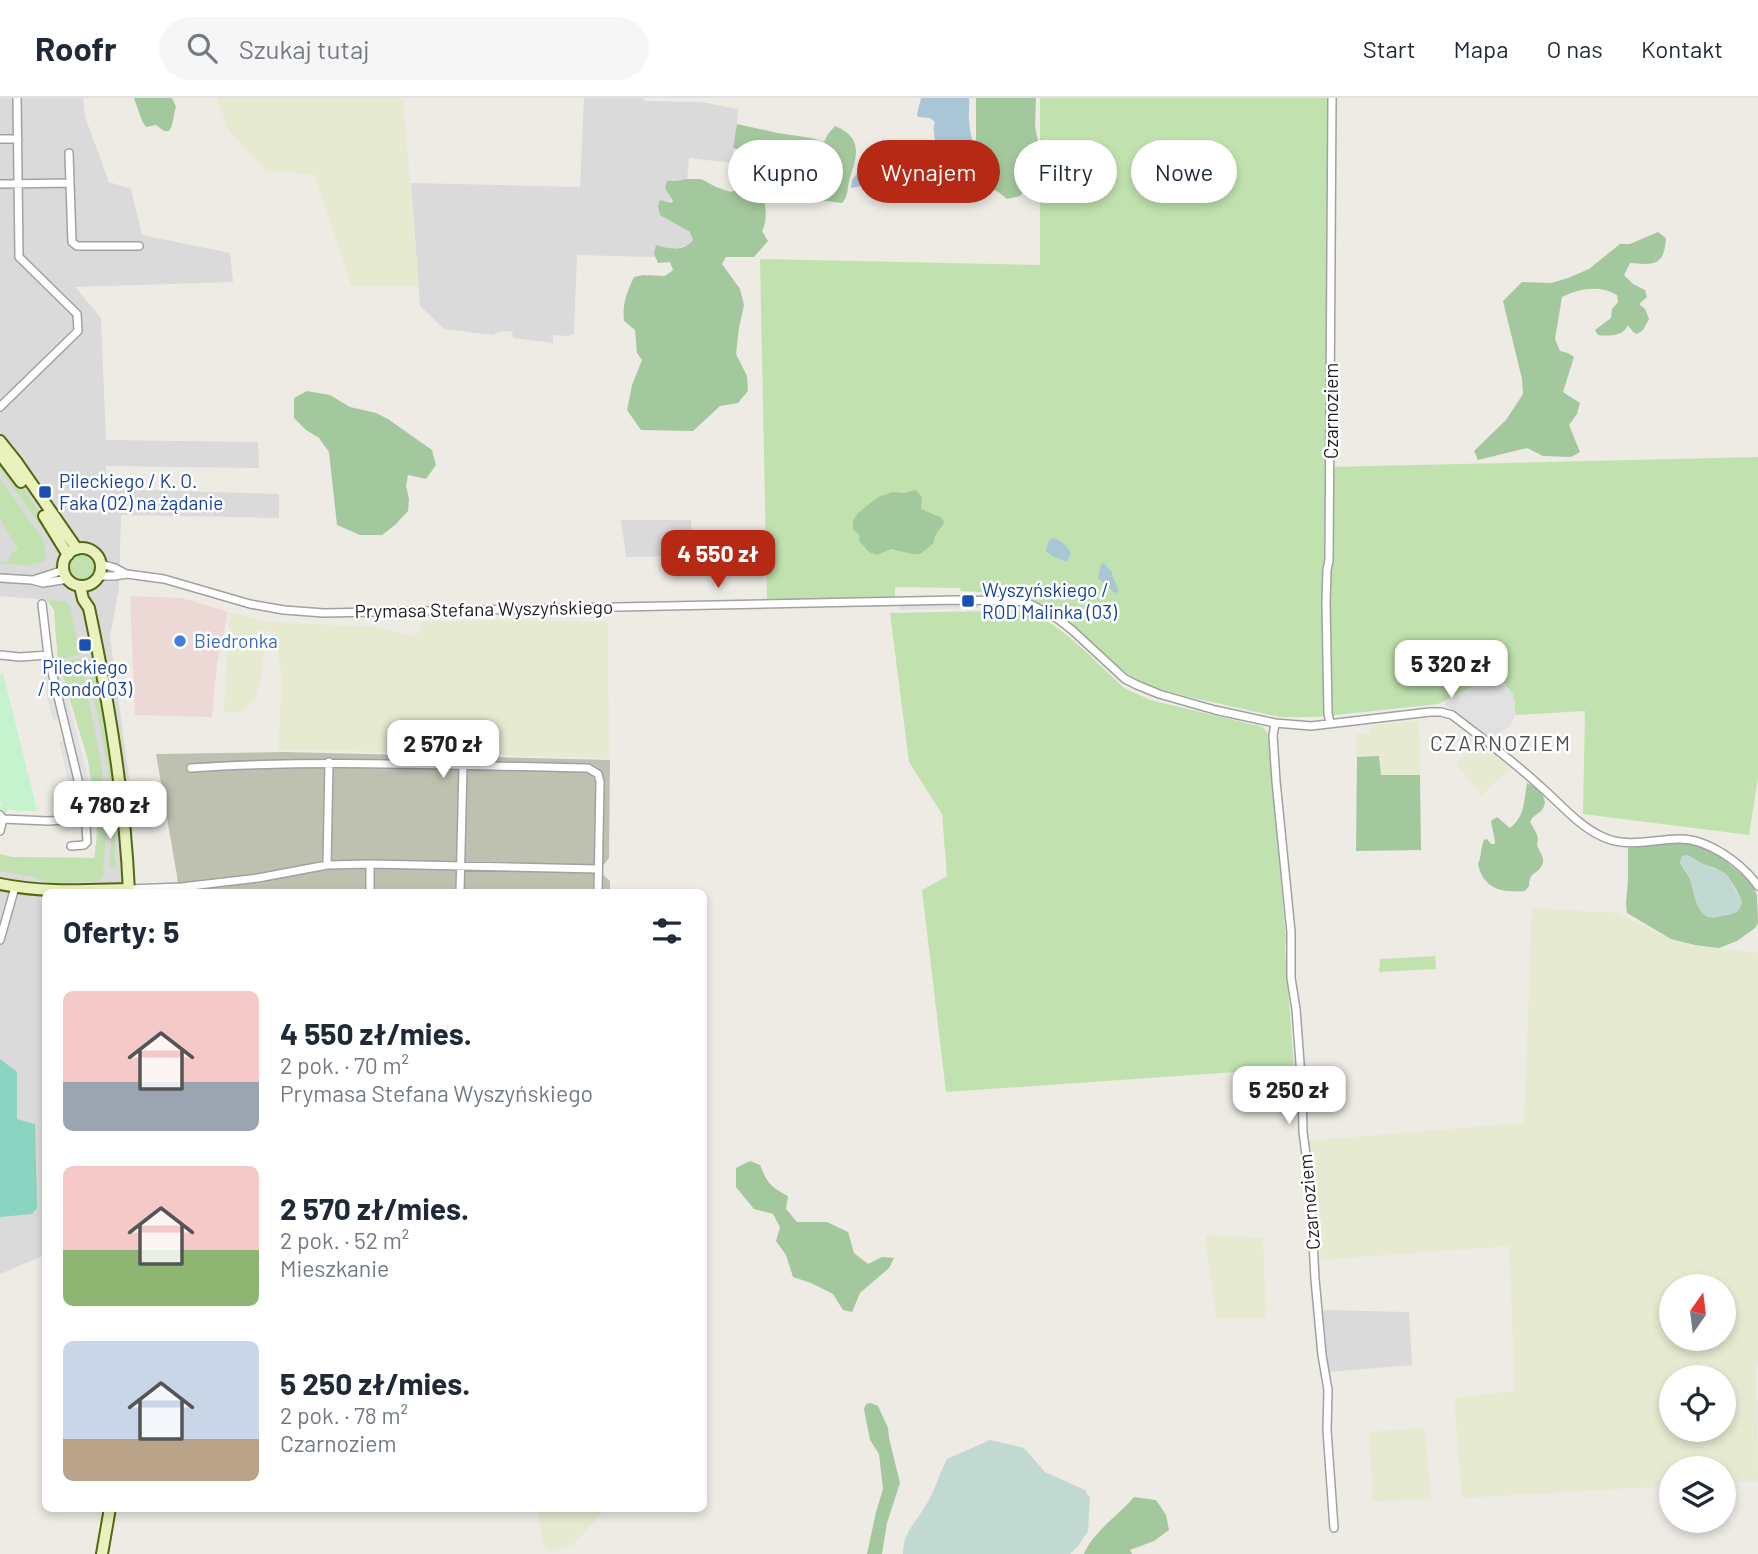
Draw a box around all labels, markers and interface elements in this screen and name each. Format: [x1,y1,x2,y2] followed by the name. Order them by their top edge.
[159,17,649,80] search box
[35,28,117,68] text: Roofr
[183,29,221,67] icon: search
[239,33,370,64] text: Szukaj tutaj
[1363,34,1415,63] text: Start
[1453,34,1508,63] text: Mapa
[1546,34,1603,63] text: O nas
[1641,34,1723,63] text: Kontakt
[728,140,843,203] chip: Kupno
[857,140,1000,203] chip: Wynajem
[1014,140,1117,203] chip: Filtry
[1131,140,1237,203] chip: Nowe
[1319,363,1342,459] street label: Czarnoziem
[59,469,223,514] place label: Pileckiego / K. O. Faka (02) na żądanie
[37,484,53,500] marker: Pileckiego / K. O. Faka (02) na żądanie
[646,531,790,590] pin: 4 550 zł
[677,539,759,567] text: 4 550 zł
[982,578,1118,623] place label: Wyszyńskiego / ROD Malinka (03)
[960,593,976,609] marker: Wyszyńskiego / ROD Malinka (03)
[355,595,613,622] street label: Prymasa Stefana Wyszyńskiego
[194,629,278,652] place label: Biedronka
[172,633,188,649] marker: Biedronka
[77,637,93,653] marker: Pileckiego / Rondo(03)
[1379,640,1523,700] pin: 5 320 zł
[1411,649,1491,677] text: 5 320 zł
[38,655,133,700] place label: Pileckiego / Rondo(03)
[371,720,515,780] pin: 2 570 zł
[403,729,483,757] text: 2 570 zł
[1430,730,1572,755] district label: CZARNOZIEM
[38,782,182,841] pin: 4 780 zł
[70,790,150,818] text: 4 780 zł
[648,912,686,950] icon: filters
[63,913,179,949] text: Oferty: 5
[280,1015,472,1051] text: 4 550 zł/mies.
[119,1019,203,1103] icon: home
[280,1051,409,1079] text: 2 pok. · 70 m²
[1217,1066,1361,1126] pin: 5 250 zł
[1249,1075,1329,1103] text: 5 250 zł
[280,1079,593,1107] text: Prymasa Stefana Wyszyńskiego
[1293,1153,1324,1251] street label: Czarnoziem
[280,1190,469,1226] text: 2 570 zł/mies.
[119,1194,203,1278] icon: home
[280,1226,409,1254] text: 2 pok. · 52 m²
[280,1254,389,1282] text: Mieszkanie
[1659,1274,1736,1351] north arrow
[1659,1274,1736,1533] map controls
[280,1365,470,1401] text: 5 250 zł/mies.
[1659,1365,1736,1442] button: locate
[119,1369,203,1453] icon: home
[280,1401,408,1429] text: 2 pok. · 78 m²
[280,1429,396,1457] text: Czarnoziem
[1659,1456,1736,1533] button: layers

